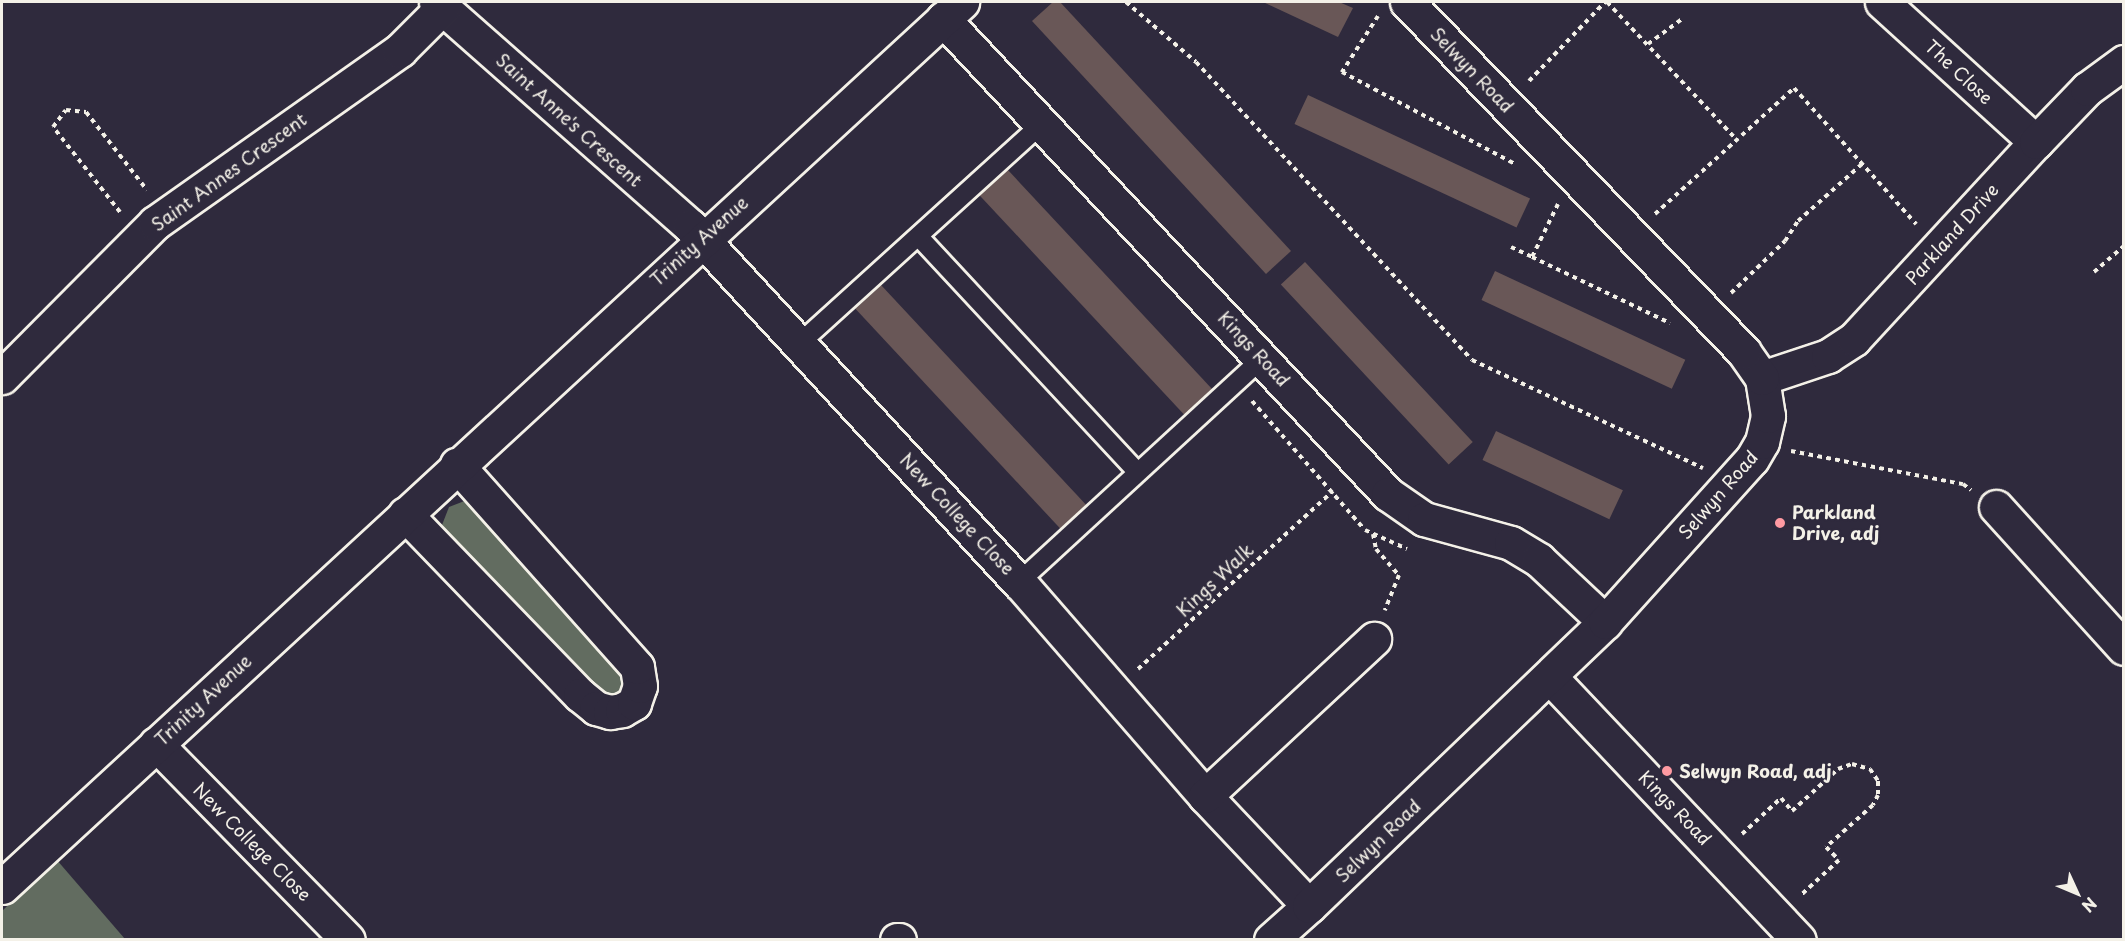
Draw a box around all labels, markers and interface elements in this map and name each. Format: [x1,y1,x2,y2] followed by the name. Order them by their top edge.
[1426,23,1518,117] street label: Selwyn Road
[1921,35,1997,109] street label: The Close
[491,49,647,191] street label: Saint Anne's Crescent
[147,108,311,236] street label: Saint Annes Crescent
[1901,179,2003,289] street label: Parkland Drive
[645,191,753,291] street label: Trinity Avenue
[1214,307,1294,391] street label: Kings Road
[1674,446,1762,544] street label: Selwyn Road
[895,449,1019,579] street label: New College Close
[1792,502,1880,544] place label: Parkland Drive, adj
[1773,516,1787,530] marker: Parkland Drive, adj
[1172,539,1258,621] street label: Kings Walk
[150,650,256,750] street label: Trinity Avenue
[1679,760,1833,782] place label: Selwyn Road, adj
[1660,764,1674,778] marker: Selwyn Road, adj
[1634,766,1716,850] street label: Kings Road
[188,778,316,906] street label: New College Close
[1331,795,1425,887] street label: Selwyn Road
[2047,863,2107,923] north arrow
[2077,893,2103,918] text: N

